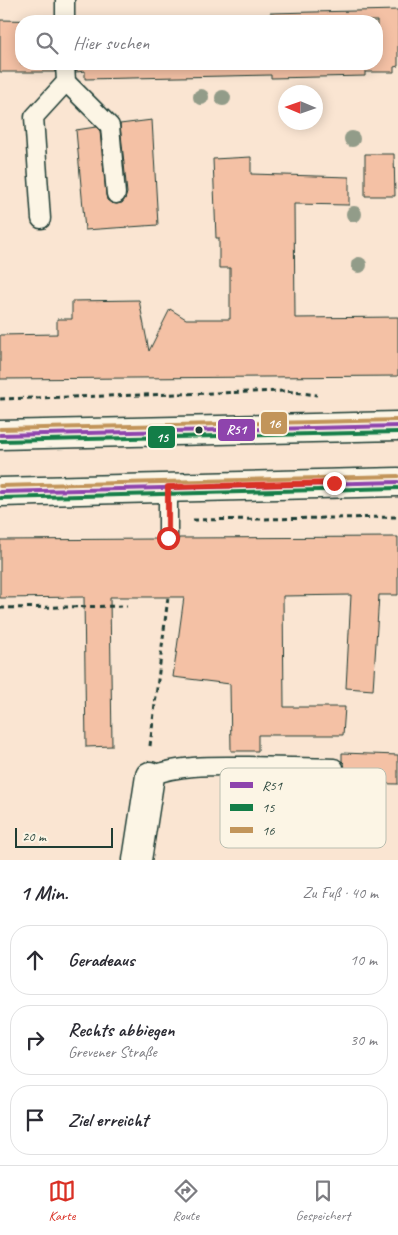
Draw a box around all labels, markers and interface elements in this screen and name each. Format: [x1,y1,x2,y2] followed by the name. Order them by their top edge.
[15,15,383,70] search box
[33,29,61,57] icon: search
[73,31,149,55] text: Hier suchen
[278,85,323,130] north arrow
[260,411,288,435] line badge: 16
[268,415,282,432] text: 16
[217,418,256,442] line badge: R51
[226,421,248,438] text: R51
[147,425,176,449] line badge: 15
[194,425,204,435] unlabelled marker
[156,429,170,446] text: 15
[323,472,346,495] route end
[157,527,180,550] route start
[220,768,386,848] legend
[262,777,283,794] text: R51
[262,799,275,816] text: 15
[262,822,275,839] text: 16
[15,825,112,848] scale bar
[22,828,46,845] text: 20 m
[20,880,68,906] text: 1 Min.
[303,883,378,903] text: Zu Fuß · 40 m
[21,946,49,974] icon: ahead
[68,948,135,972] text: Geradeaus
[350,950,377,970] text: 10 m
[68,1018,174,1042] text: Rechts abbiegen
[21,1026,49,1054] icon: right
[350,1030,377,1050] text: 30 m
[68,1042,157,1062] text: Grevener Straße
[21,1106,49,1134] icon: arrive
[68,1108,148,1132] text: Ziel erreicht
[48,1177,76,1224] tab: Karte
[172,1177,200,1224] tab: Route
[296,1177,350,1224] tab: Gespeichert

